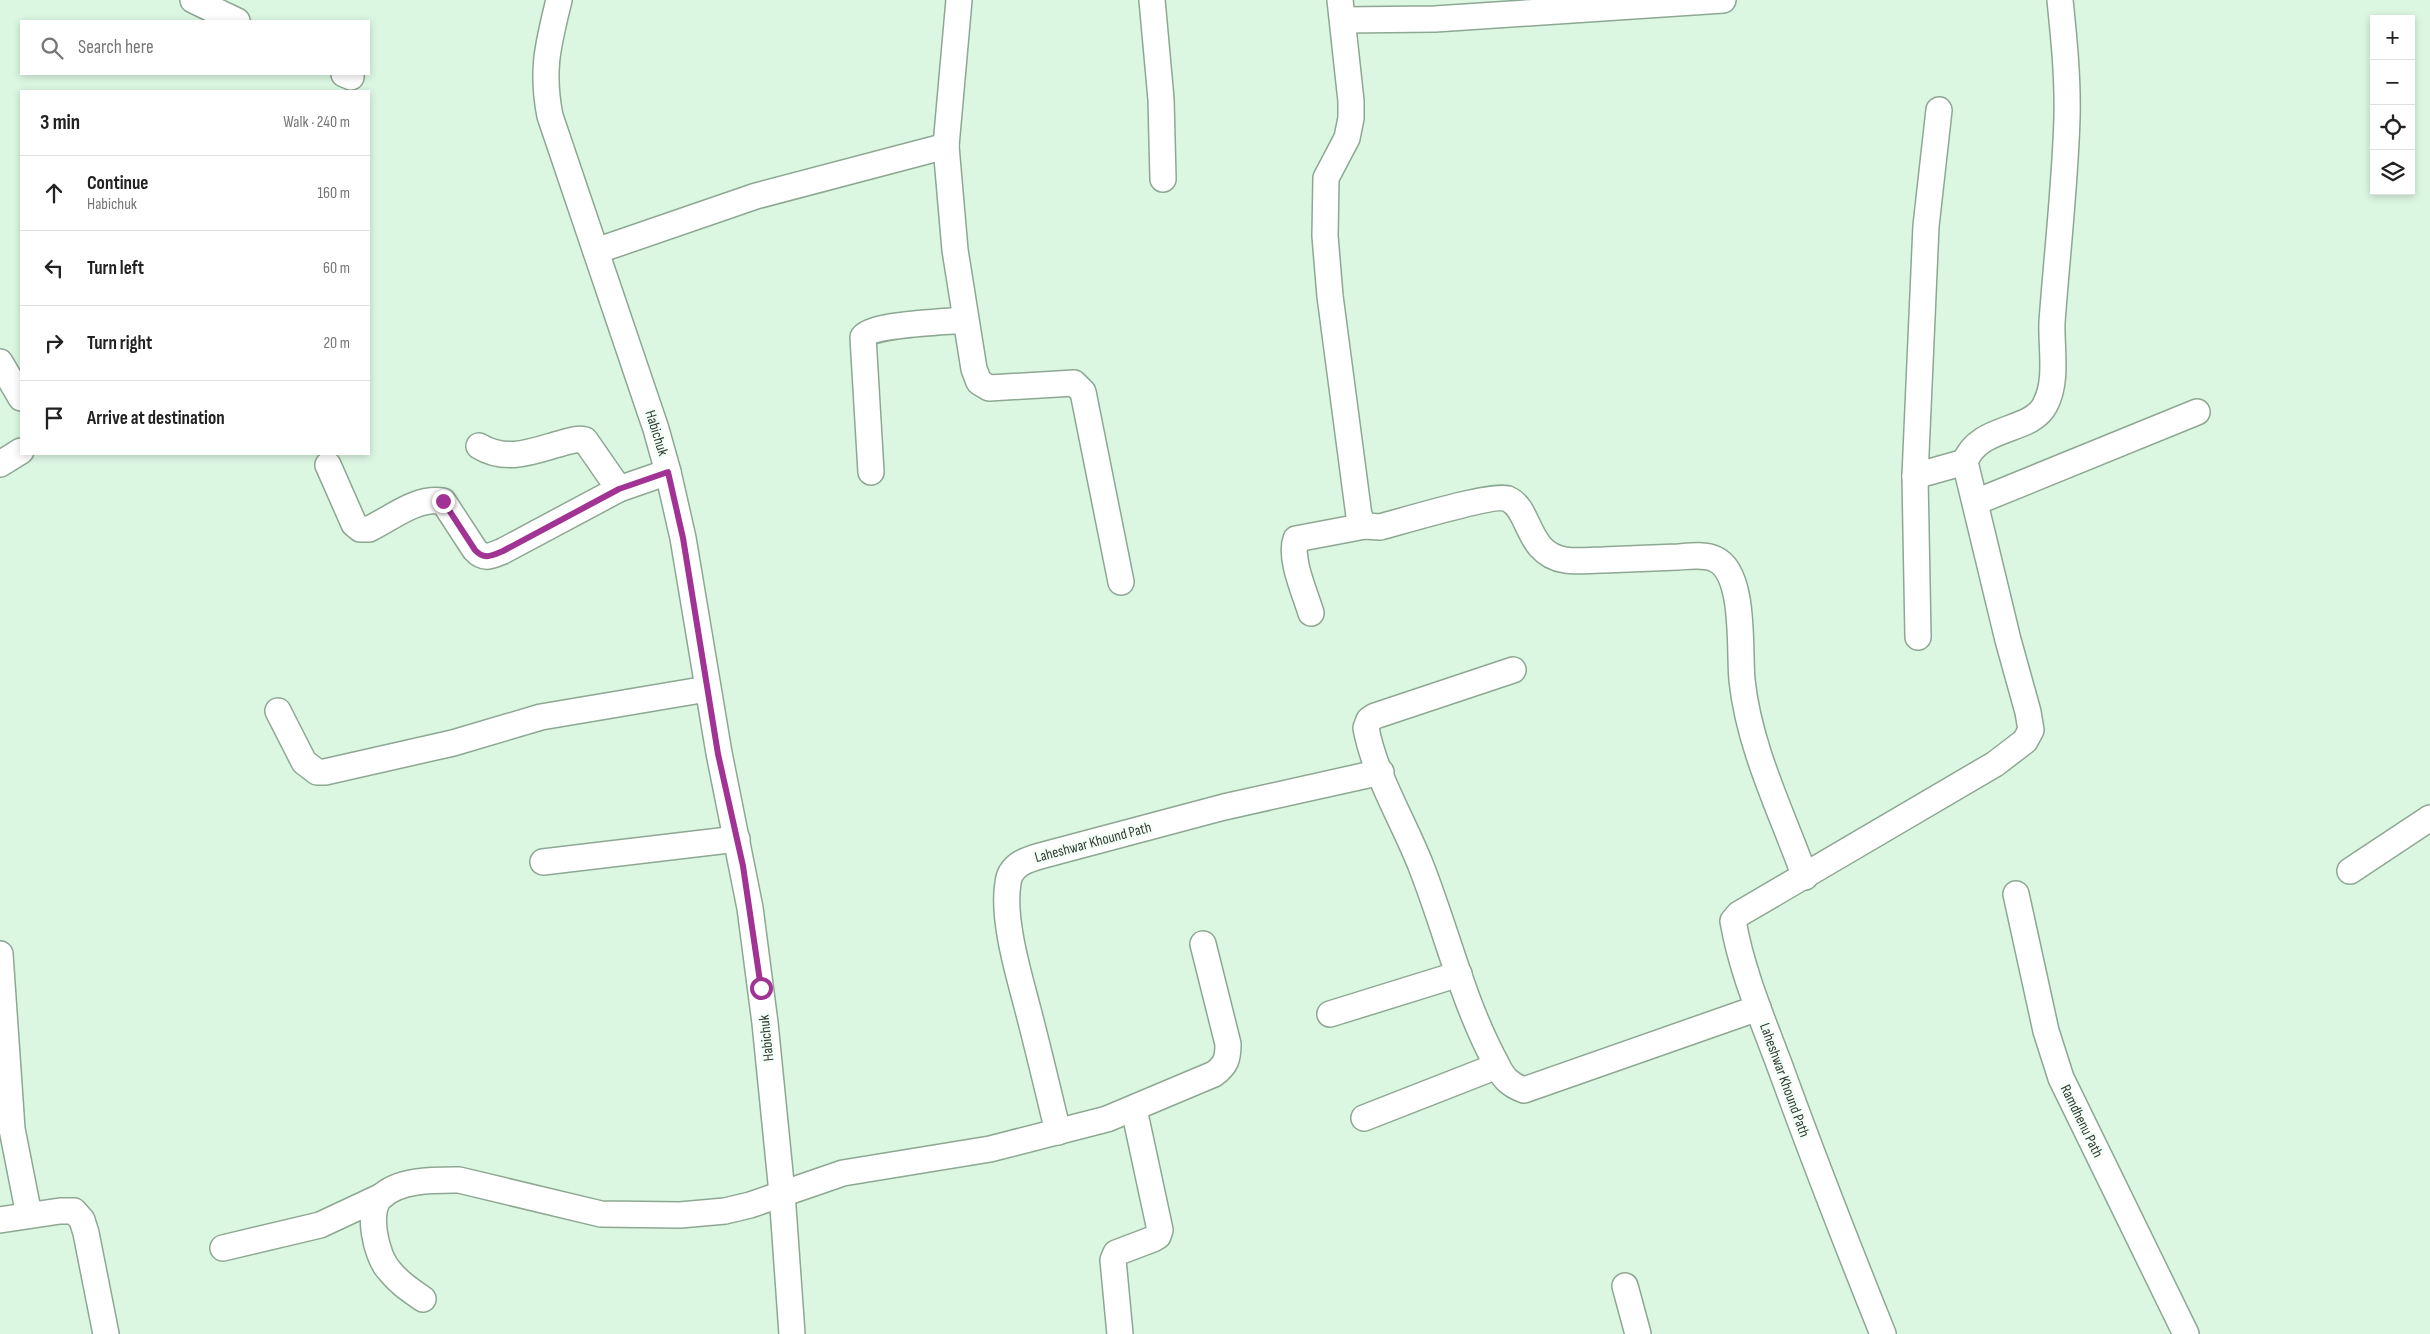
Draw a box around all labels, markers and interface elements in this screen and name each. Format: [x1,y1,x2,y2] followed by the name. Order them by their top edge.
[2370,15,2415,195] map controls
[2370,15,2415,60] button: +
[20,20,370,75] search box
[38,34,66,62] icon: search
[78,36,154,59] text: Search here
[2370,60,2415,105] button: −
[2370,105,2415,150] button: locate
[40,110,80,135] text: 3 min
[283,113,350,132] text: Walk · 240 m
[2370,150,2415,195] button: layers
[87,172,148,195] text: Continue
[40,179,68,207] icon: ahead
[317,184,350,203] text: 160 m
[87,195,137,214] text: Habichuk
[40,254,68,282] icon: left
[87,257,144,280] text: Turn left
[323,259,350,278] text: 60 m
[40,329,68,357] icon: right
[87,332,152,355] text: Turn right
[323,334,350,353] text: 20 m
[40,404,68,432] icon: arrive
[87,407,225,430] text: Arrive at destination
[641,408,673,459] street label: Habichuk
[432,490,455,513] route end
[1033,818,1154,867] street label: Laheshwar Khound Path
[750,977,773,1000] route start
[755,1013,778,1062] street label: Habichuk
[1755,1021,1814,1140] street label: Laheshwar Khound Path
[2056,1082,2107,1161] street label: Ramdhenu Path

